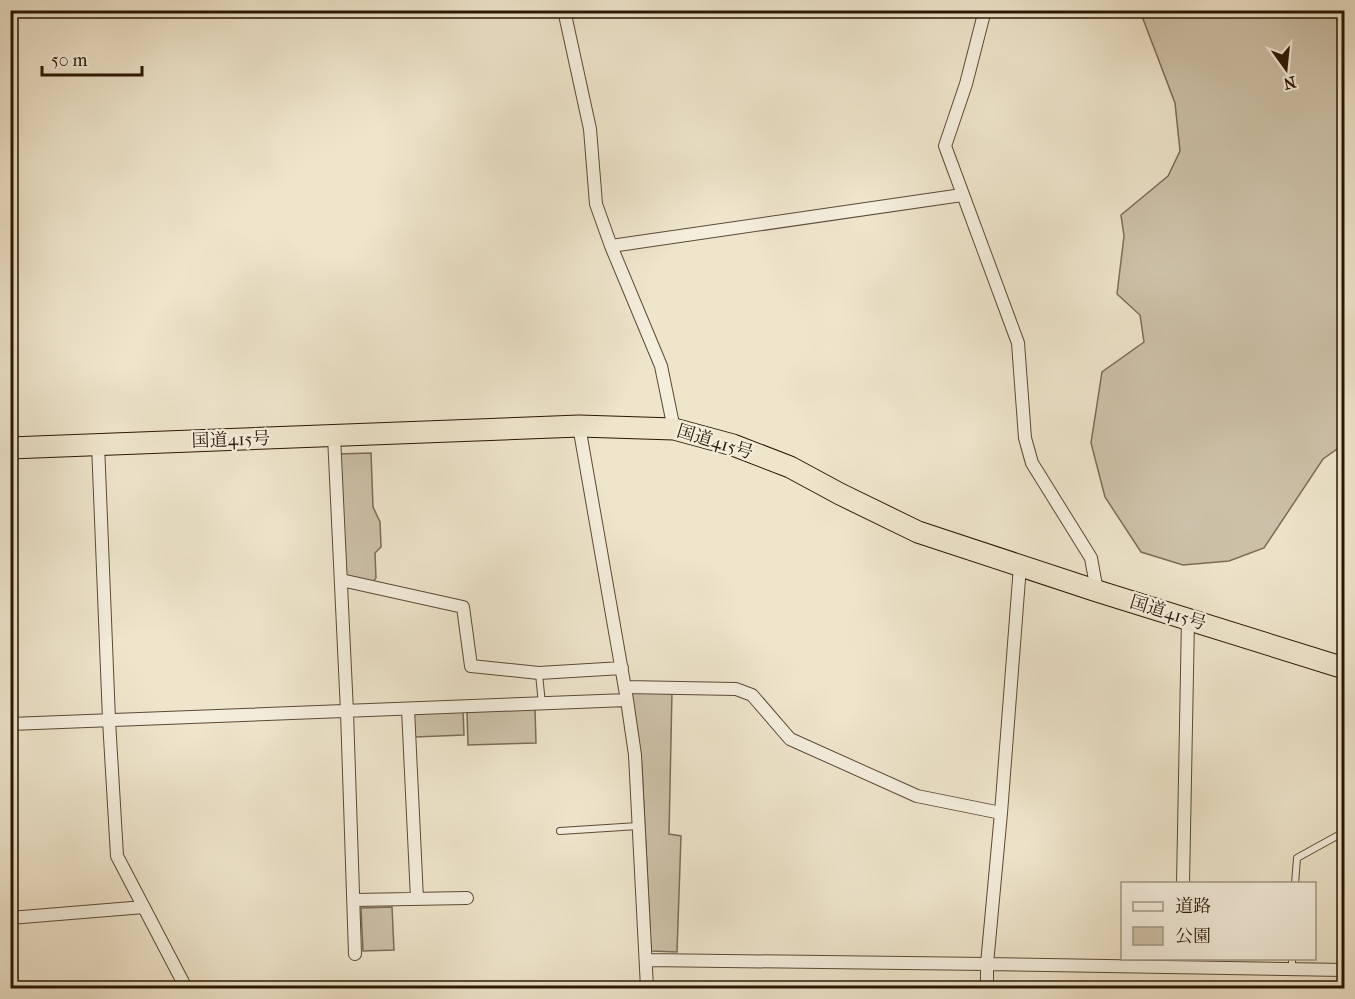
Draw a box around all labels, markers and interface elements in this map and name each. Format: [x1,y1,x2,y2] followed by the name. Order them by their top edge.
[42,39,142,77] scale bar
[1256,39,1316,99] north arrow
[51,50,88,71] text: 50 m
[1281,72,1298,94] text: N
[674,420,756,464] street label: 国道415号
[191,428,271,452] street label: 国道415号
[1127,591,1209,635] street label: 国道415号
[1121,882,1316,960] legend
[1175,896,1211,917] text: 道路
[1175,926,1211,947] text: 公園

